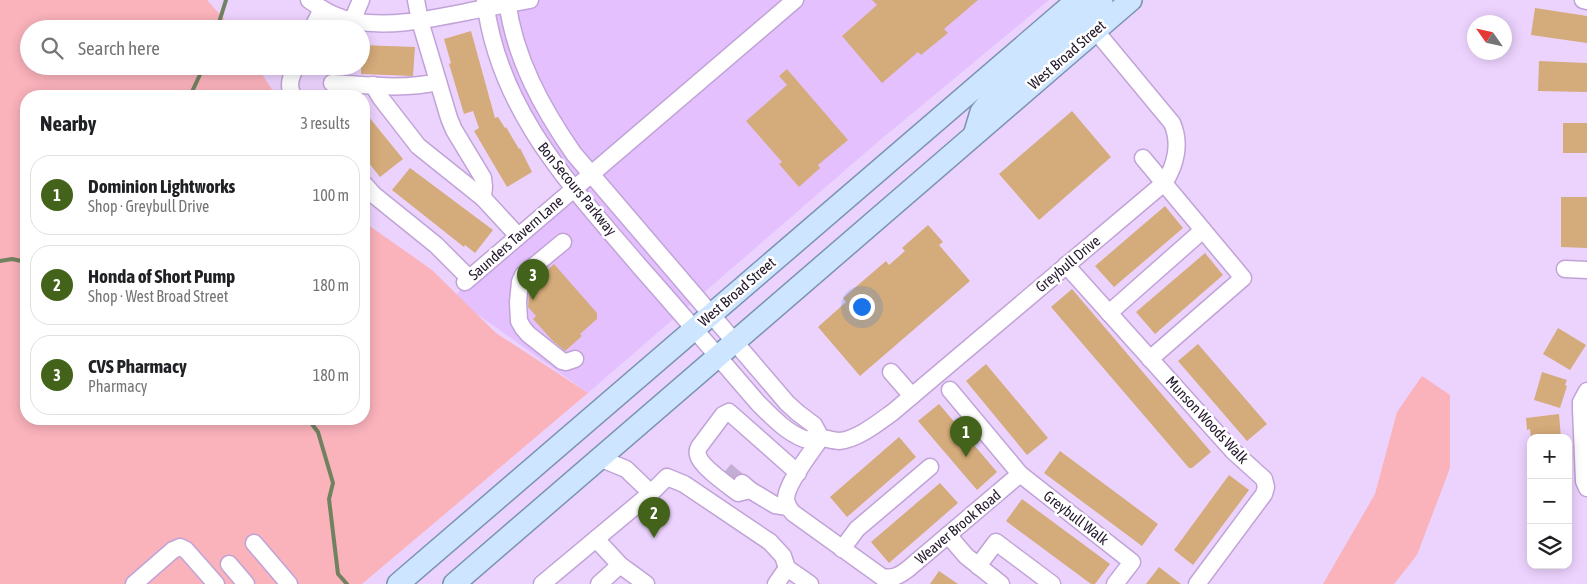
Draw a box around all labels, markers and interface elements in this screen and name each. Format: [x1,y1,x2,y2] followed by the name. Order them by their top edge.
[1467,15,1512,60] north arrow
[1025,17,1109,93] street label: West Broad Street
[20,20,370,75] search box
[38,34,66,62] icon: search
[78,37,160,59] text: Search here
[40,111,96,135] text: Nearby
[300,114,350,132] text: 3 results
[535,139,620,239] street label: Bon Secours Parkway
[88,175,235,197] text: Dominion Lightworks
[53,186,61,204] text: 1
[313,186,349,204] text: 100 m
[465,192,566,283] street label: Saunders Tavern Lane
[88,197,209,215] text: Shop · Greybull Drive
[1032,232,1103,295] street label: Greybull Drive
[695,254,779,330] street label: West Broad Street
[517,259,549,300] pin: 3
[88,265,235,287] text: Honda of Short Pump
[53,276,61,294] text: 2
[313,276,349,294] text: 180 m
[88,287,228,305] text: Shop · West Broad Street
[849,294,875,320] your location
[88,355,187,377] text: CVS Pharmacy
[53,366,61,384] text: 3
[313,366,349,384] text: 180 m
[1163,372,1252,467] street label: Munson Woods Walk
[88,377,147,395] text: Pharmacy
[950,416,982,457] pin: 1
[1527,434,1572,569] map controls
[1527,434,1572,479] button: +
[1527,479,1572,524] button: −
[911,486,1004,567] street label: Weaver Brook Road
[1041,487,1112,548] street label: Greybull Walk
[638,497,670,538] pin: 2
[1527,524,1572,569] button: layers

